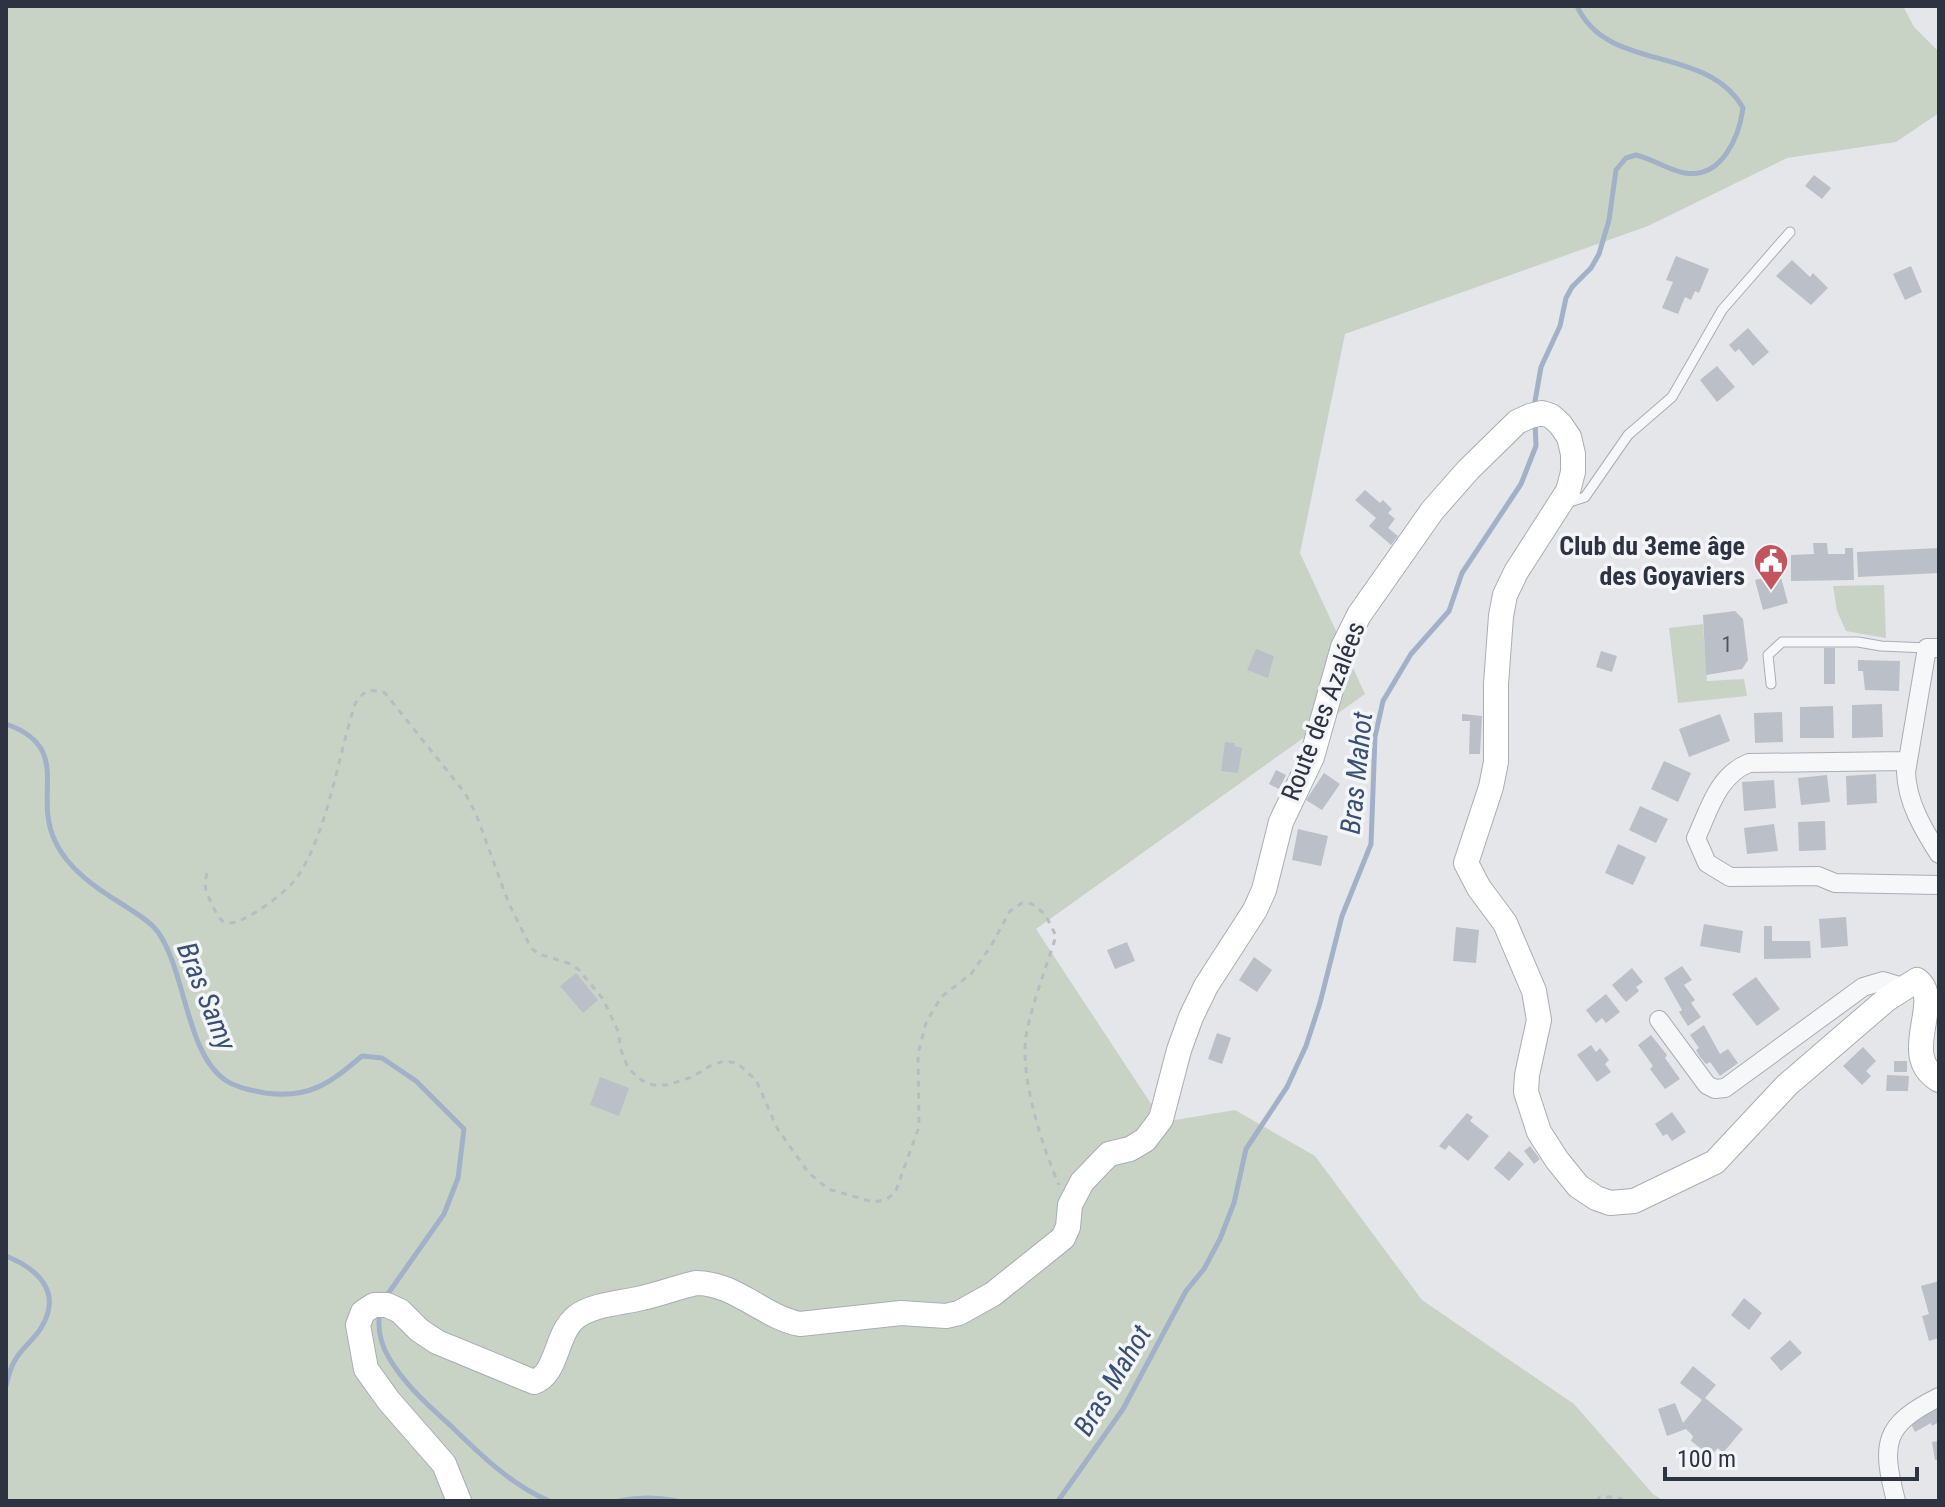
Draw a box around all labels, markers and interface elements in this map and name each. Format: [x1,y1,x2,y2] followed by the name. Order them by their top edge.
[1559,531,1745,591] place label: Club du 3eme âge des Goyaviers
[1752,542,1790,592] public building icon: Club du 3eme âge des Goyaviers
[1275,617,1371,805] street label: Route des Azalées
[1722,632,1732,657] house number: 1
[1334,709,1379,836] water label: Bras Mahot
[170,938,243,1055] water label: Bras Samy
[1067,1318,1159,1441] water label: Bras Mahot
[1665,1431,1917,1481] scale bar
[1677,1445,1736,1473] text: 100 m

